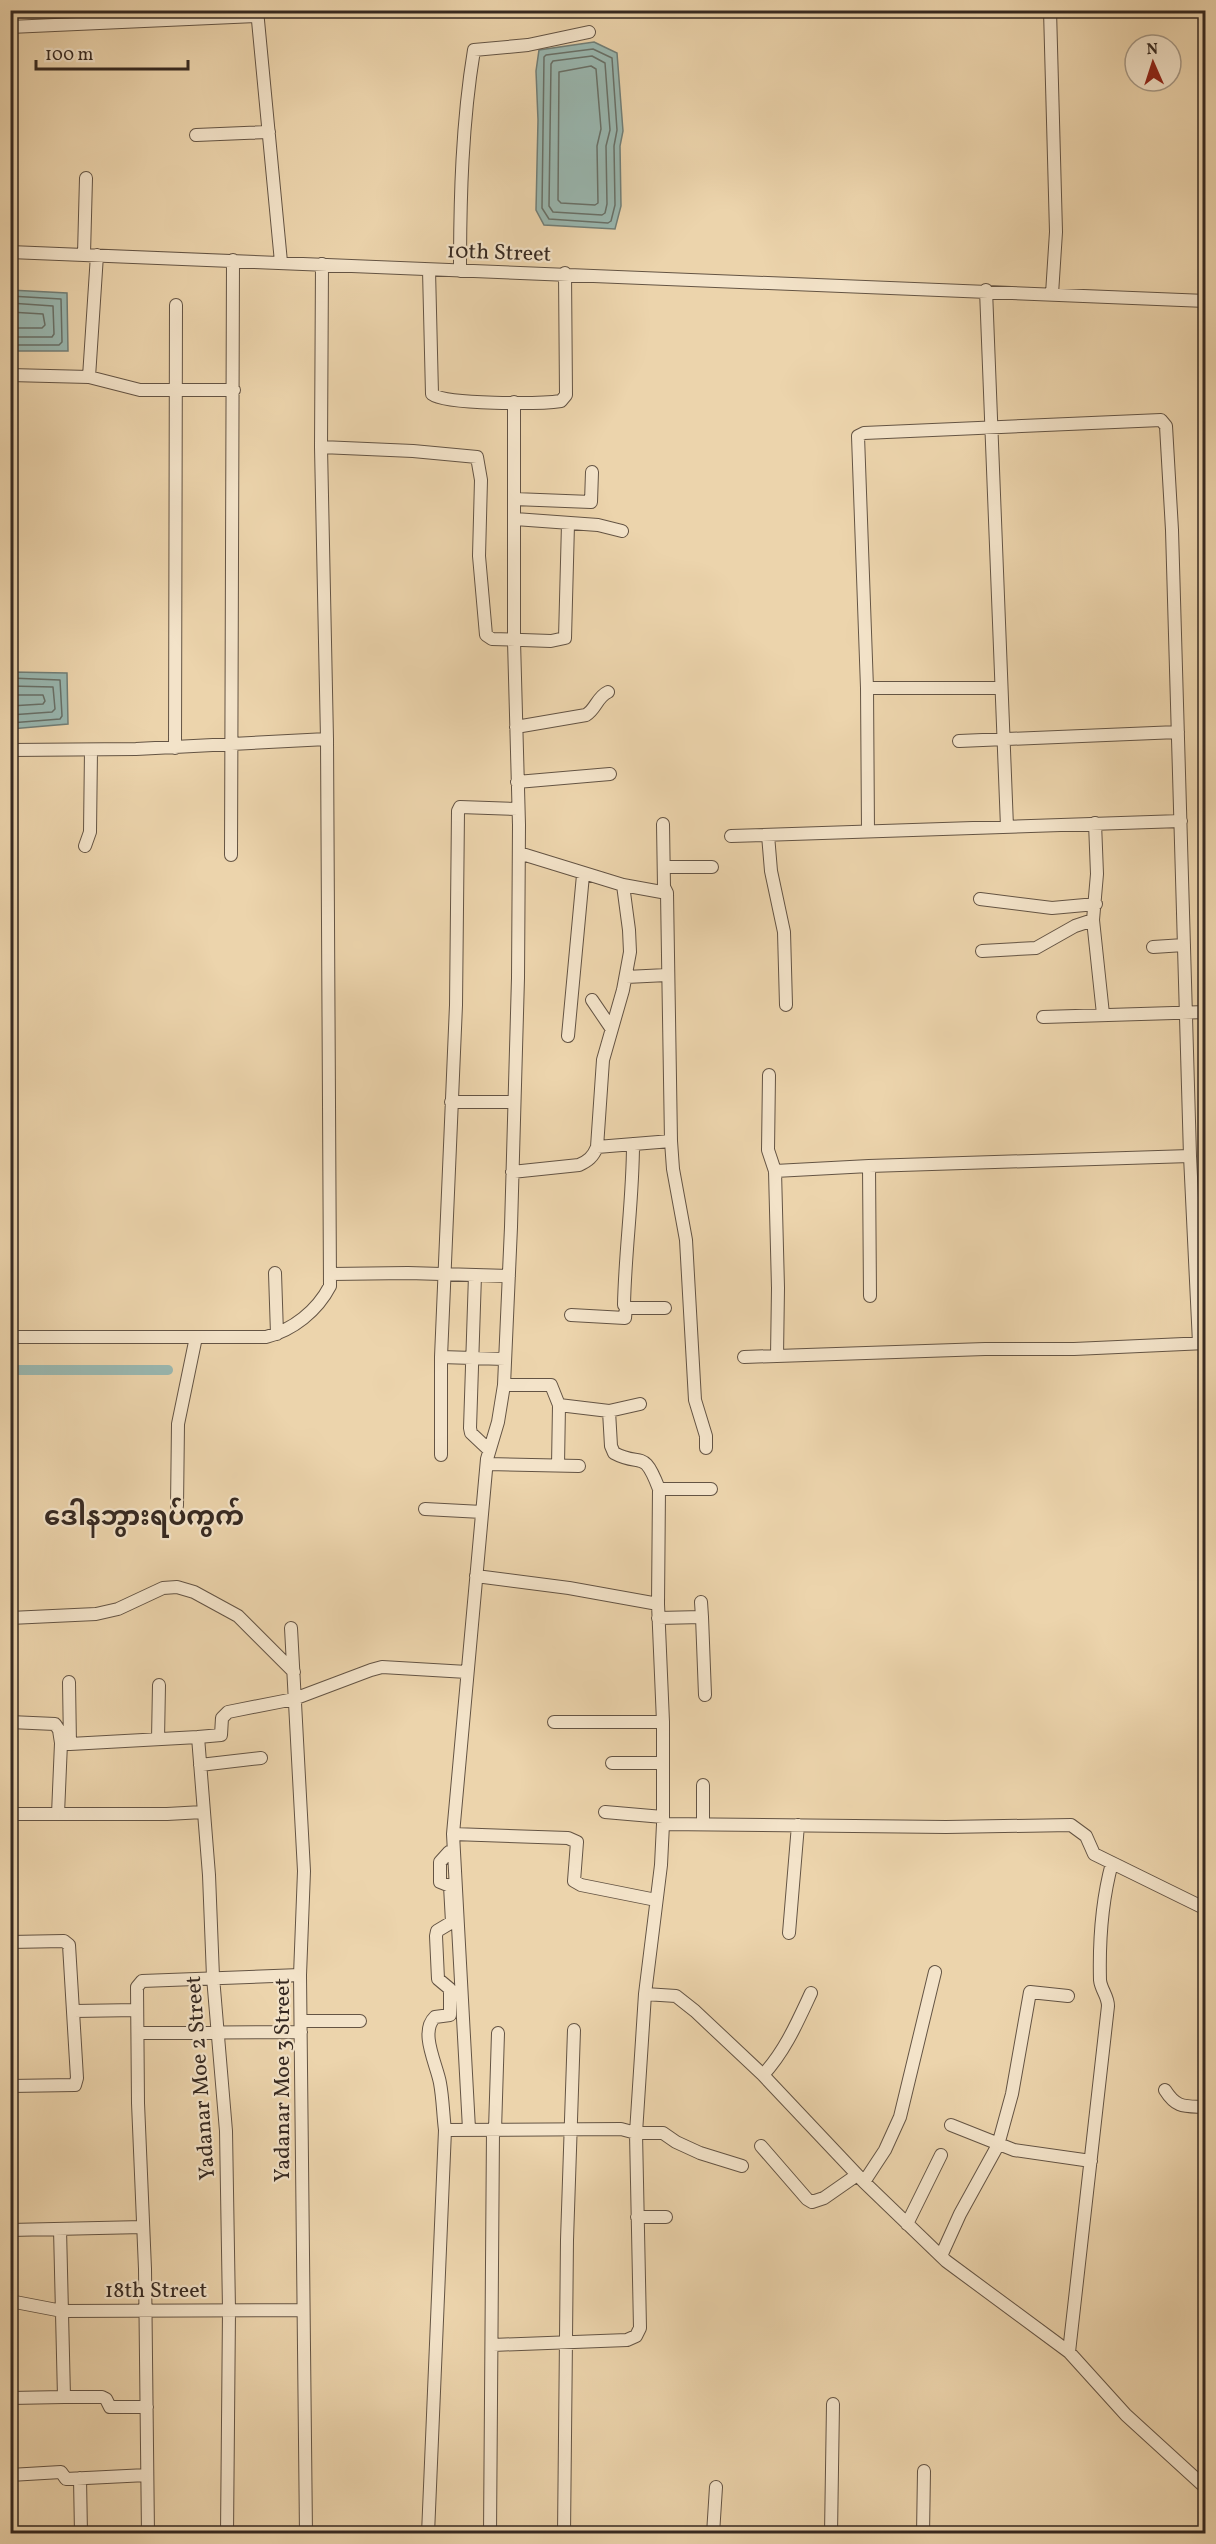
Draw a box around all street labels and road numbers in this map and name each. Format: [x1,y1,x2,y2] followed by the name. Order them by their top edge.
[446,236,552,271] street label: 10th Street
[179,1974,224,2181] street label: Yadanar Moe 2 Street
[268,1978,299,2182] street label: Yadanar Moe 3 Street
[105,2276,208,2307] street label: 18th Street

